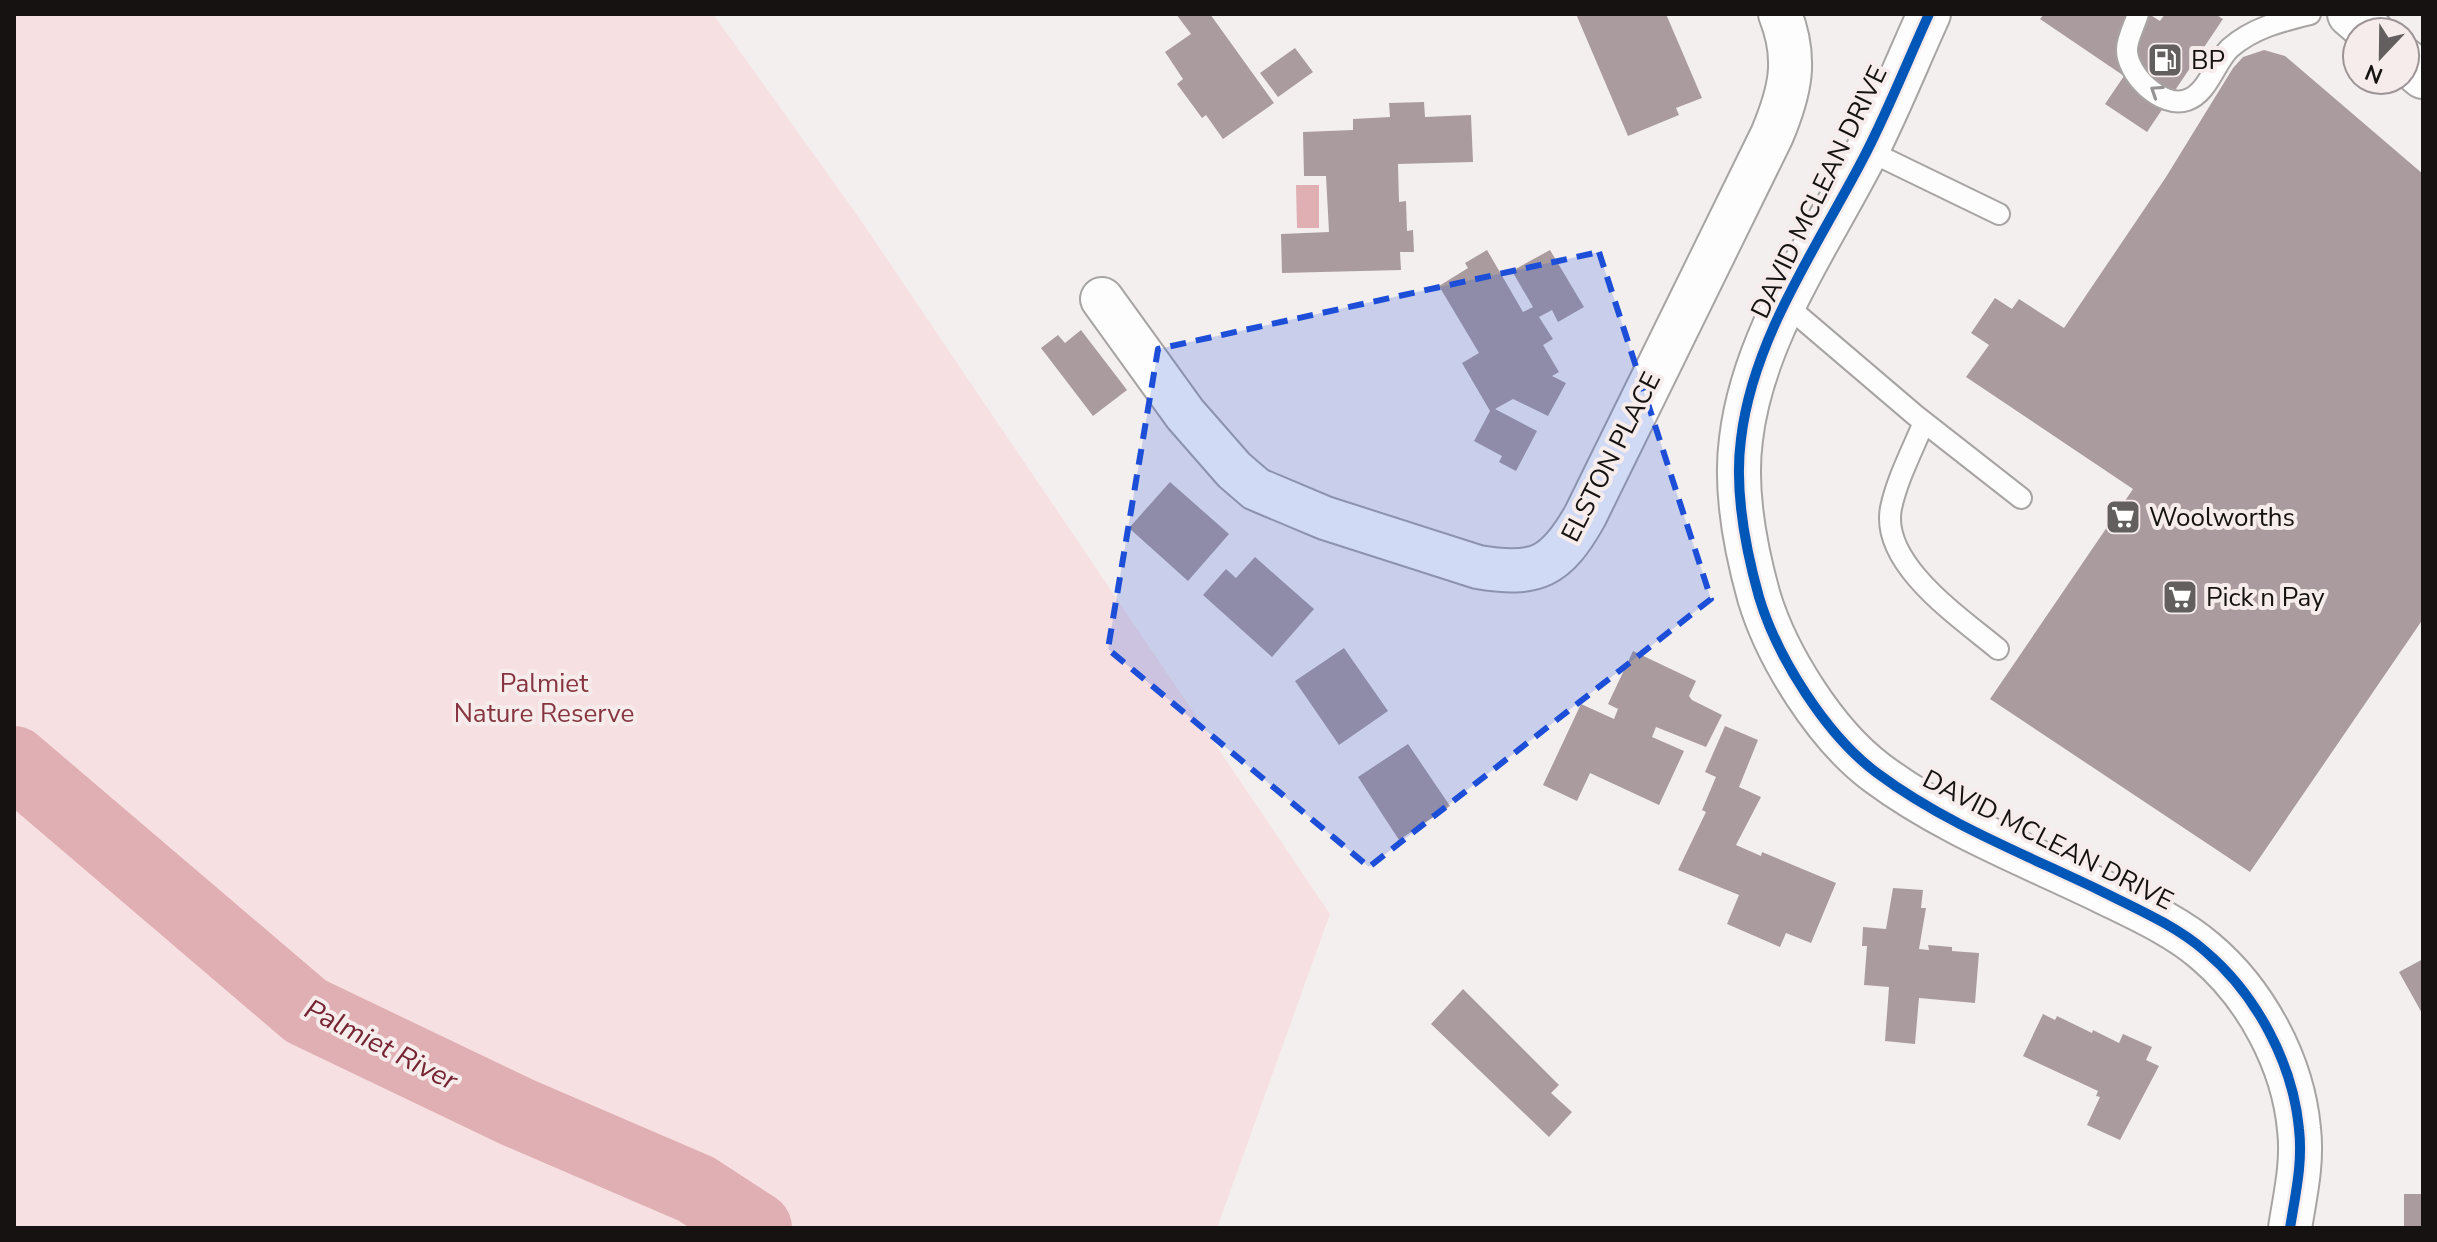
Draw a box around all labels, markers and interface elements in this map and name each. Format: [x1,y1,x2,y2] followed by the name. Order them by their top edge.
[2341,16,2421,96] north arrow
[2146,41,2184,79] fuel station icon: BP
[2191,43,2225,78] place label: BP
[2361,57,2387,91] text: N
[1743,60,1895,324] street label: DAVID MCLEAN DRIVE
[2150,85,2164,100] one-way arrow
[1553,366,1669,548] street label: ELSTON PLACE
[2104,498,2142,536] supermarket icon: Woolworths
[2149,500,2295,535] place label: Woolworths
[2161,578,2199,616] supermarket icon: Pick n Pay
[2206,580,2325,615] place label: Pick n Pay
[454,666,634,731] park label: Palmiet Nature Reserve
[1917,762,2179,918] street label: DAVID MCLEAN DRIVE
[298,990,465,1100] water label: Palmiet River

